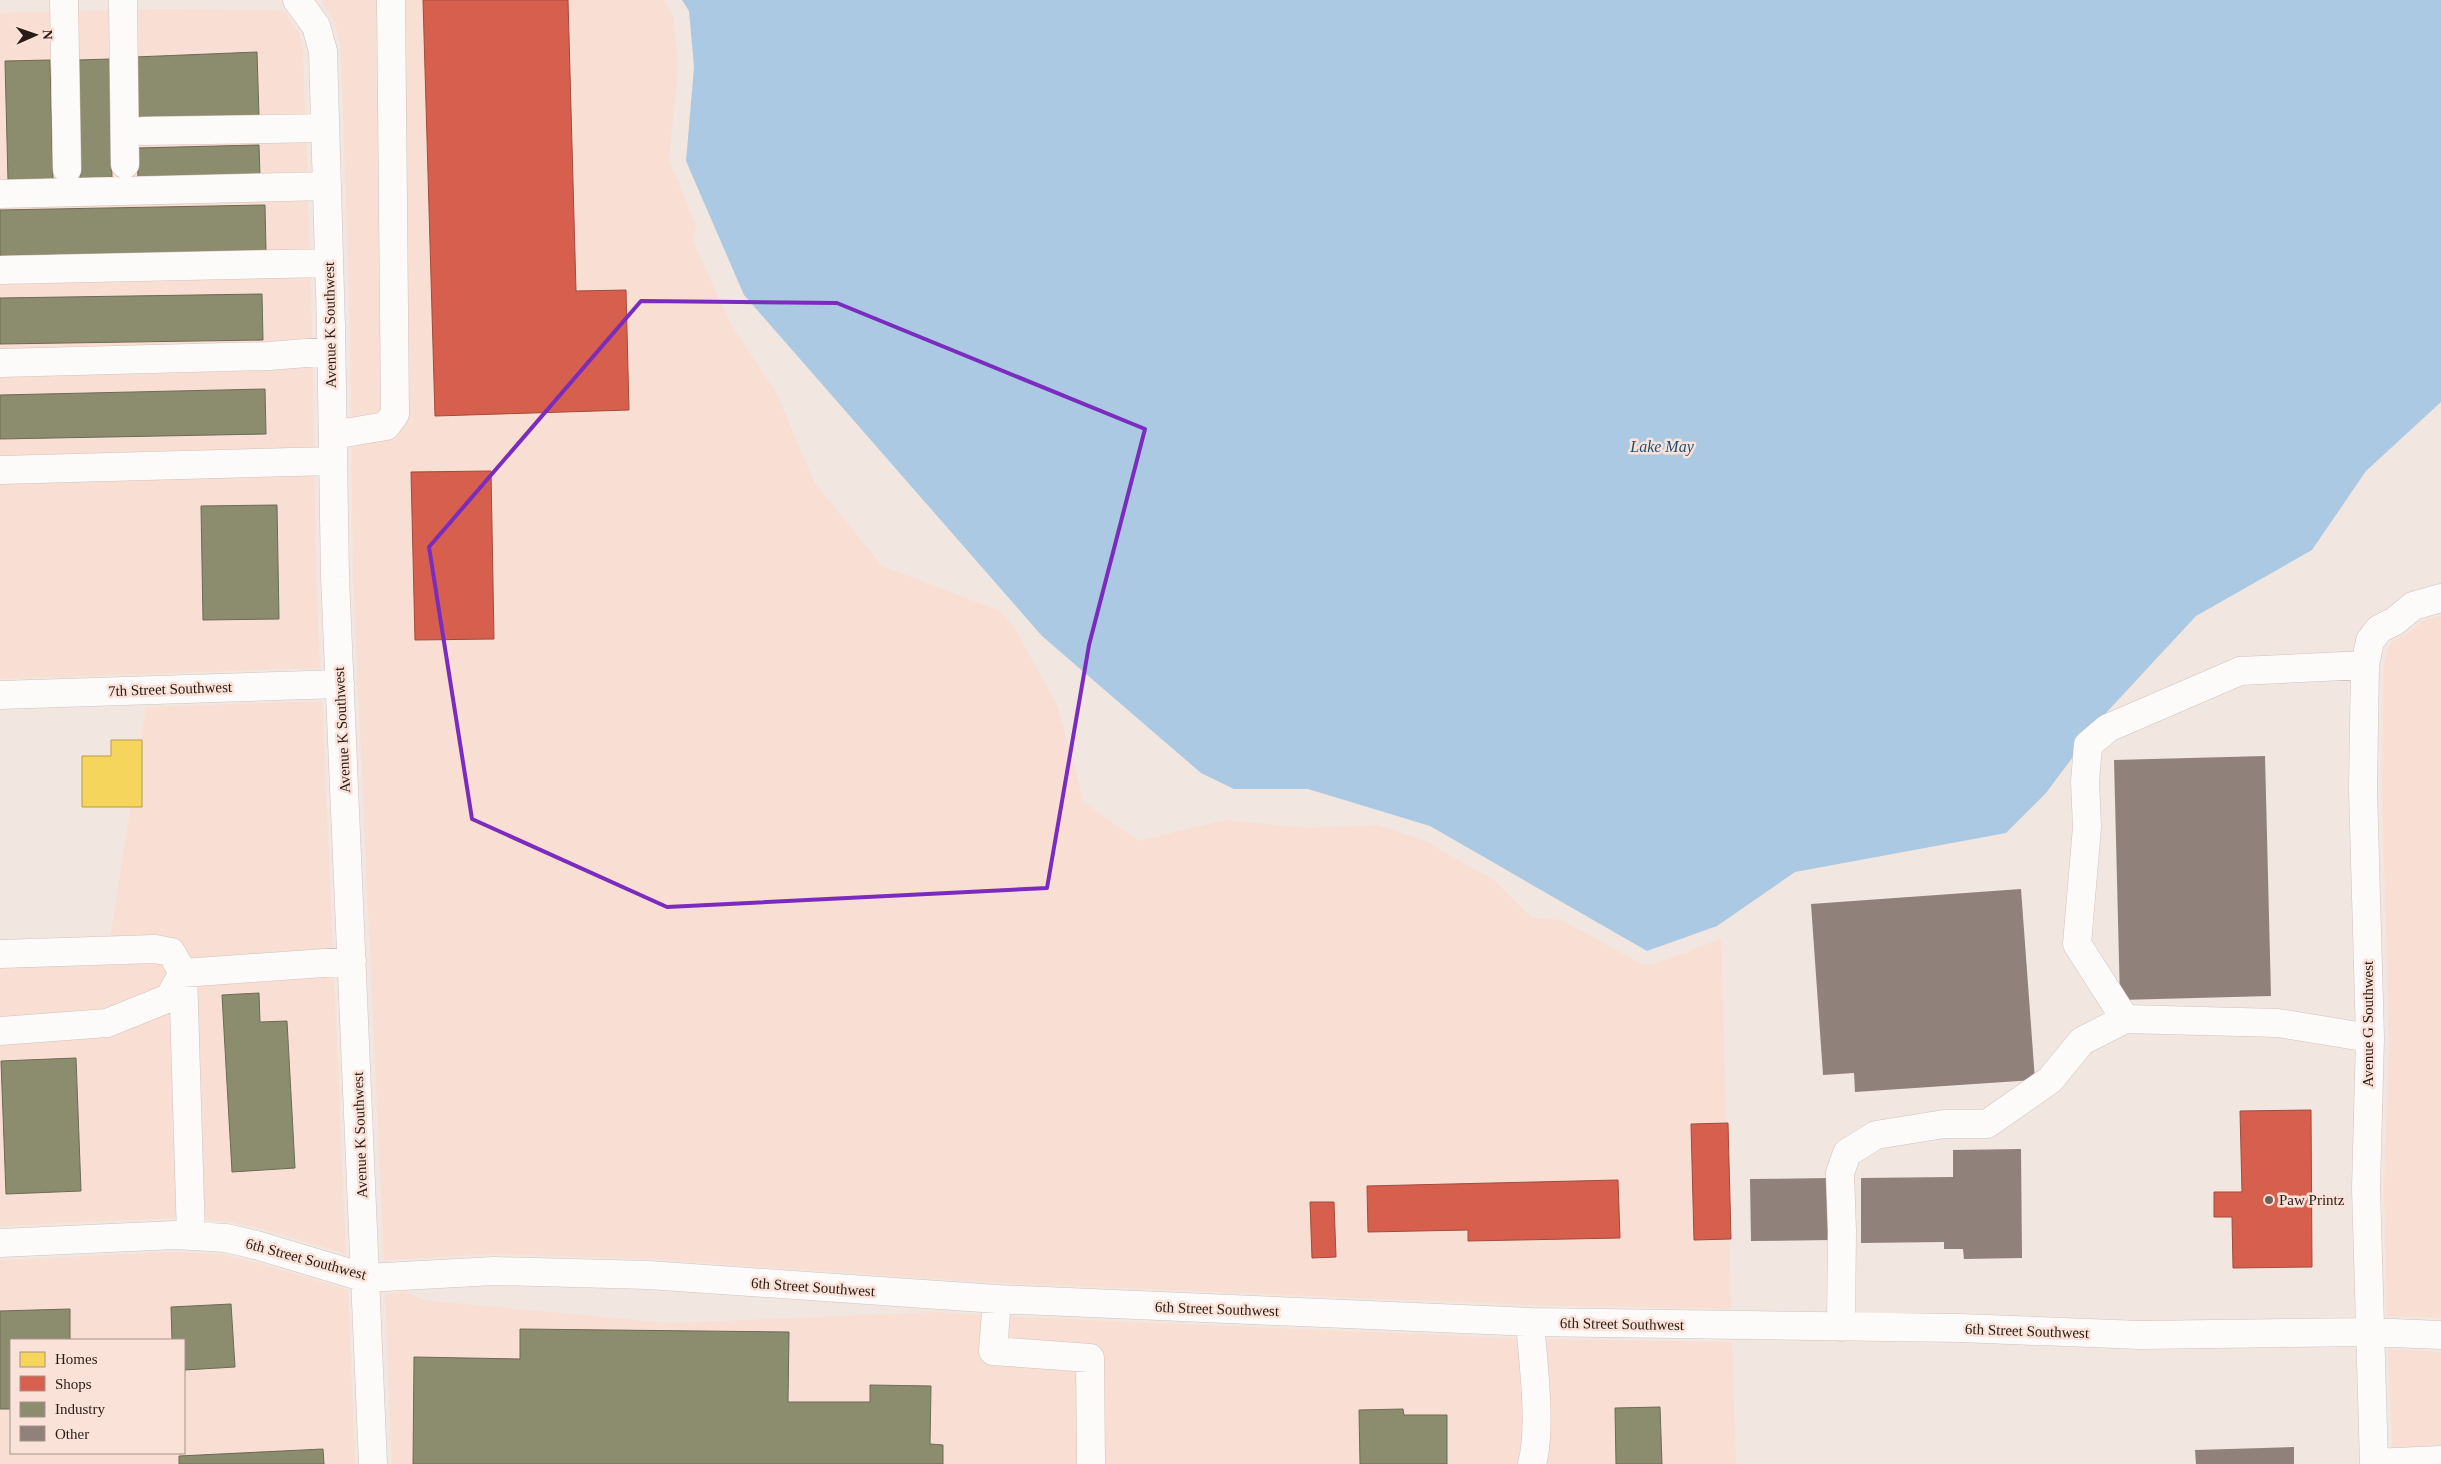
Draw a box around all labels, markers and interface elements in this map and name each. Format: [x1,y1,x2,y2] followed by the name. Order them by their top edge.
[10,10,60,60] north arrow
[40,29,55,40] text: N
[321,261,339,388] street label: Avenue K Southwest
[1629,438,1695,456] water label: Lake May
[331,666,353,794] street label: Avenue K Southwest
[108,679,233,699] street label: 7th Street Southwest
[2360,960,2376,1087] street label: Avenue G Southwest
[350,1071,370,1198] street label: Avenue K Southwest
[2279,1192,2345,1208] place label: Paw Printz
[2263,1194,2275,1206] marker: Paw Printz
[244,1235,369,1283] street label: 6th Street Southwest
[751,1275,876,1299] street label: 6th Street Southwest
[1155,1299,1280,1319] street label: 6th Street Southwest
[1560,1315,1685,1333] street label: 6th Street Southwest
[1965,1321,2090,1341] street label: 6th Street Southwest
[10,1339,185,1454] legend
[55,1351,98,1367] text: Homes
[55,1376,92,1392] text: Shops
[55,1401,105,1417] text: Industry
[55,1426,89,1442] text: Other

